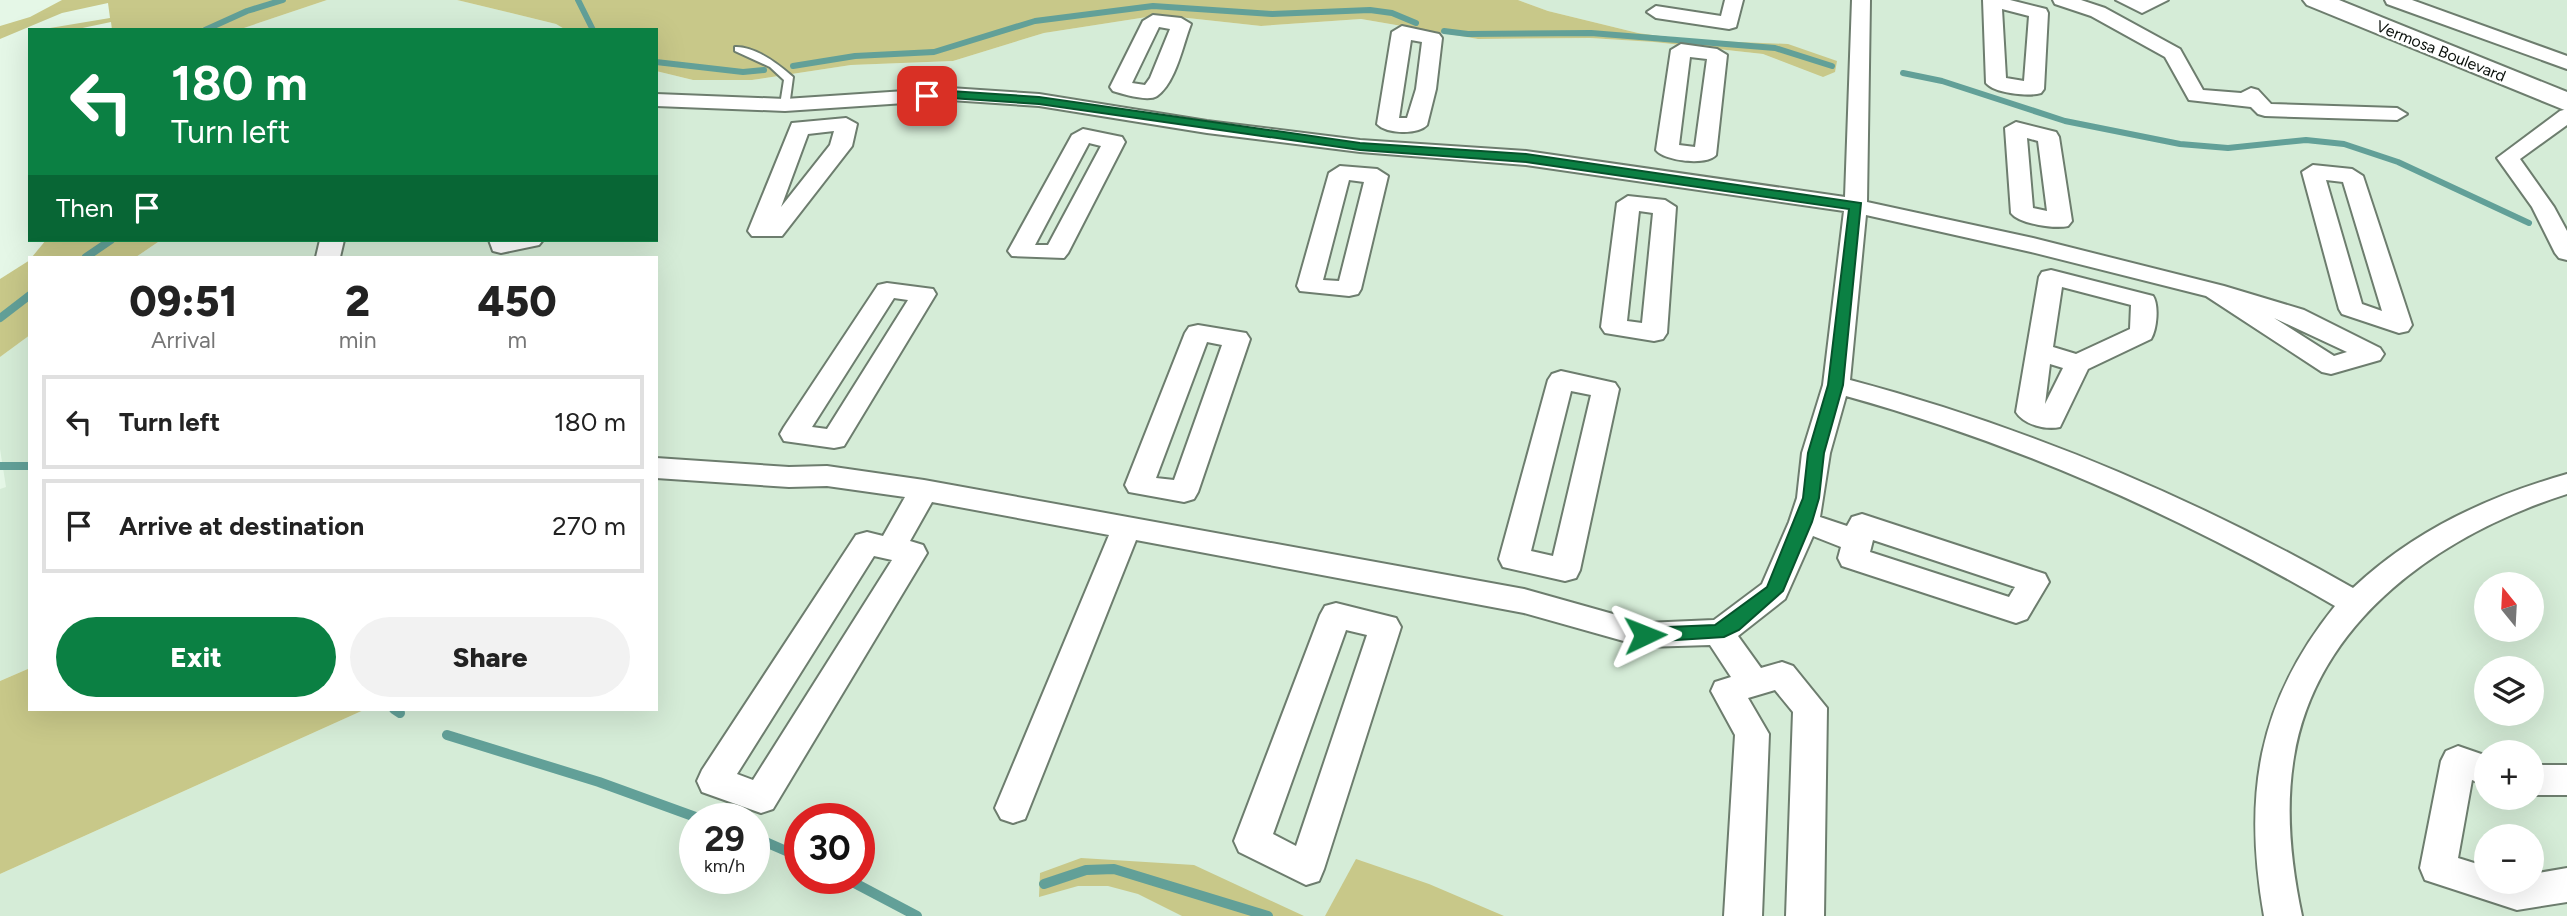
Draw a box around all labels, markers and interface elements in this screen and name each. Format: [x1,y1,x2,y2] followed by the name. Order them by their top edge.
[2373,16,2509,86] street label: Vermosa Boulevard
[171,53,308,112] text: 180 m
[56,56,147,147] icon: left
[897,66,957,126] pin
[908,77,946,115] icon: arrive
[171,113,290,151] text: Turn left
[128,189,166,227] icon: arrive
[56,192,114,224] text: Then
[129,276,237,327] text: 09:51
[345,276,370,327] text: 2
[478,276,557,327] text: 450
[151,326,216,354] text: Arrival
[339,326,377,354] text: min
[507,326,527,354] text: m
[60,403,98,441] icon: left
[119,406,220,438] text: Turn left
[554,406,626,438] text: 180 m
[60,507,98,545] icon: arrive
[119,510,364,542] text: Arrive at destination
[552,510,626,542] text: 270 m
[2474,572,2544,642] north arrow
[2474,572,2544,894] map controls
[1608,598,1682,672] position arrow
[56,617,336,697] button: Exit
[350,617,630,697] button: Share
[2474,656,2544,726] button: layers
[2474,740,2544,810] button: +
[784,803,875,894] speed limit sign: 30
[704,818,745,860] text: 29
[2474,824,2544,894] button: −
[704,855,745,877] text: km/h

